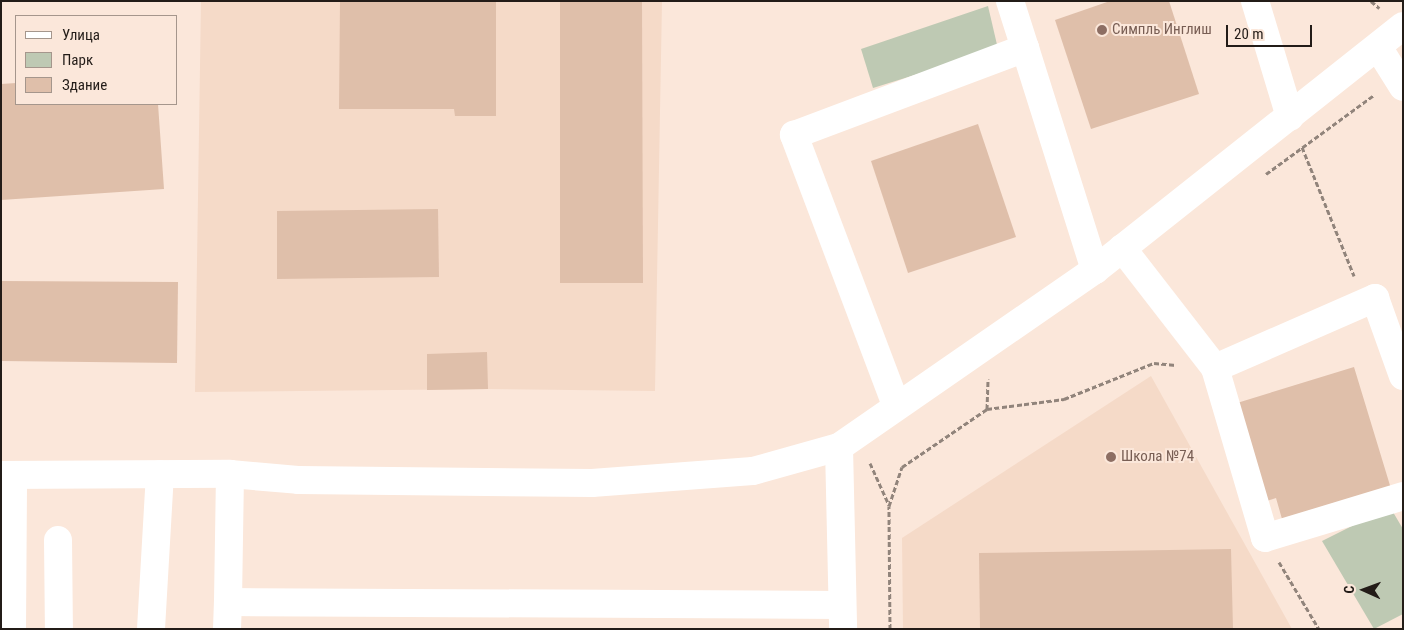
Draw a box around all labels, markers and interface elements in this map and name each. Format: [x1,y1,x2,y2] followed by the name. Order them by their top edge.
[15,15,178,105] legend
[1229,15,1315,47] scale bar
[1112,21,1212,39] place label: Симпль Инглиш
[1096,24,1108,36] marker: Симпль Инглиш
[1234,25,1264,43] text: 20 m
[62,26,100,44] text: Улица
[62,51,93,69] text: Парк
[62,76,107,94] text: Здание
[1121,448,1194,466] place label: Школа №74
[1105,451,1117,463] marker: Школа №74
[1339,565,1389,615] north arrow
[1341,585,1357,594] text: С

